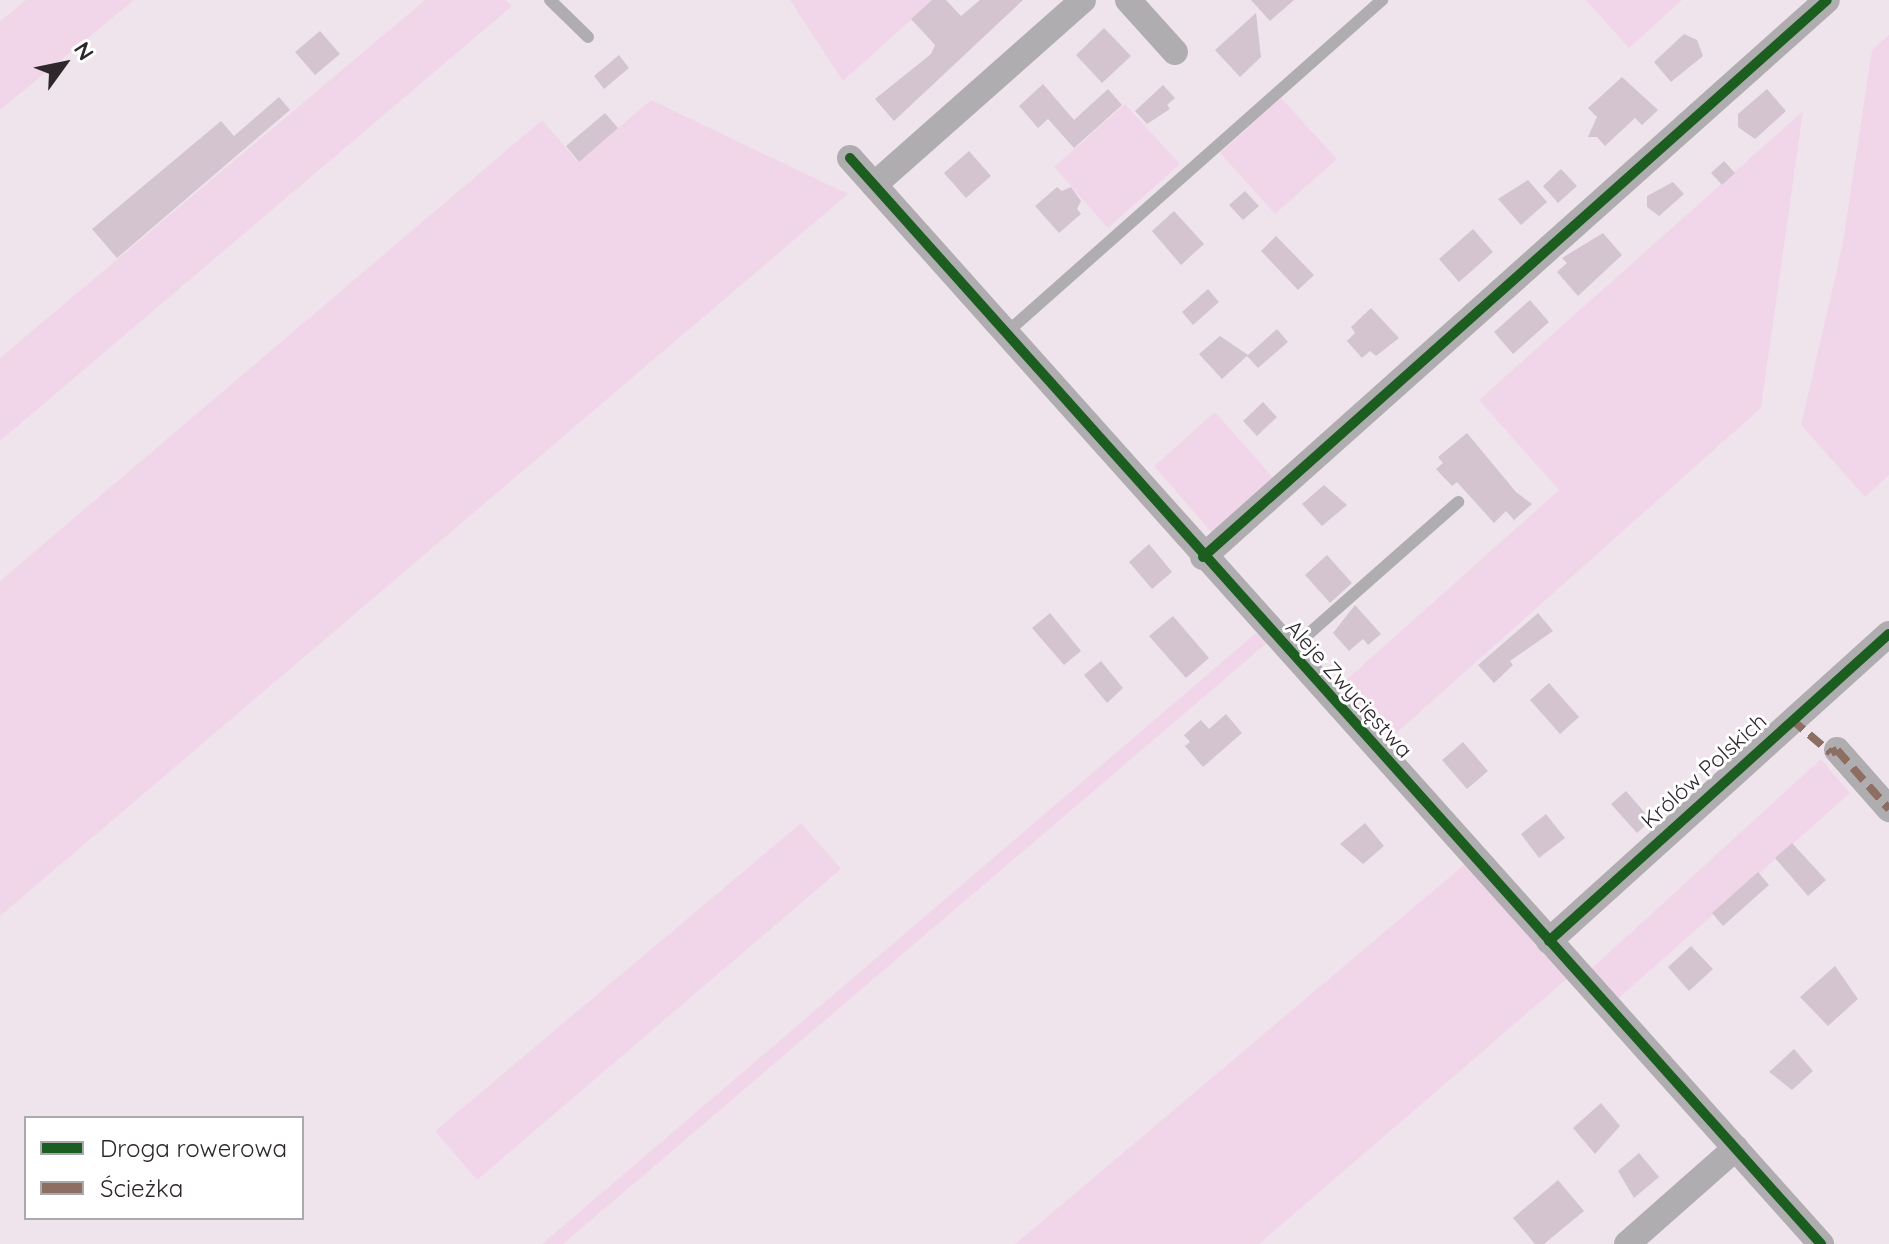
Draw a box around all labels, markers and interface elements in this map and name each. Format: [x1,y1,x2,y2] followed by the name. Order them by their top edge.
[24,24,104,104] north arrow
[68,37,100,65] text: N
[1280,615,1418,763] street label: Aleje Zwycięstwa
[1636,708,1772,834] street label: Królów Polskich
[24,1116,304,1220] legend
[100,1133,287,1163] text: Droga rowerowa
[100,1173,183,1203] text: Ścieżka

